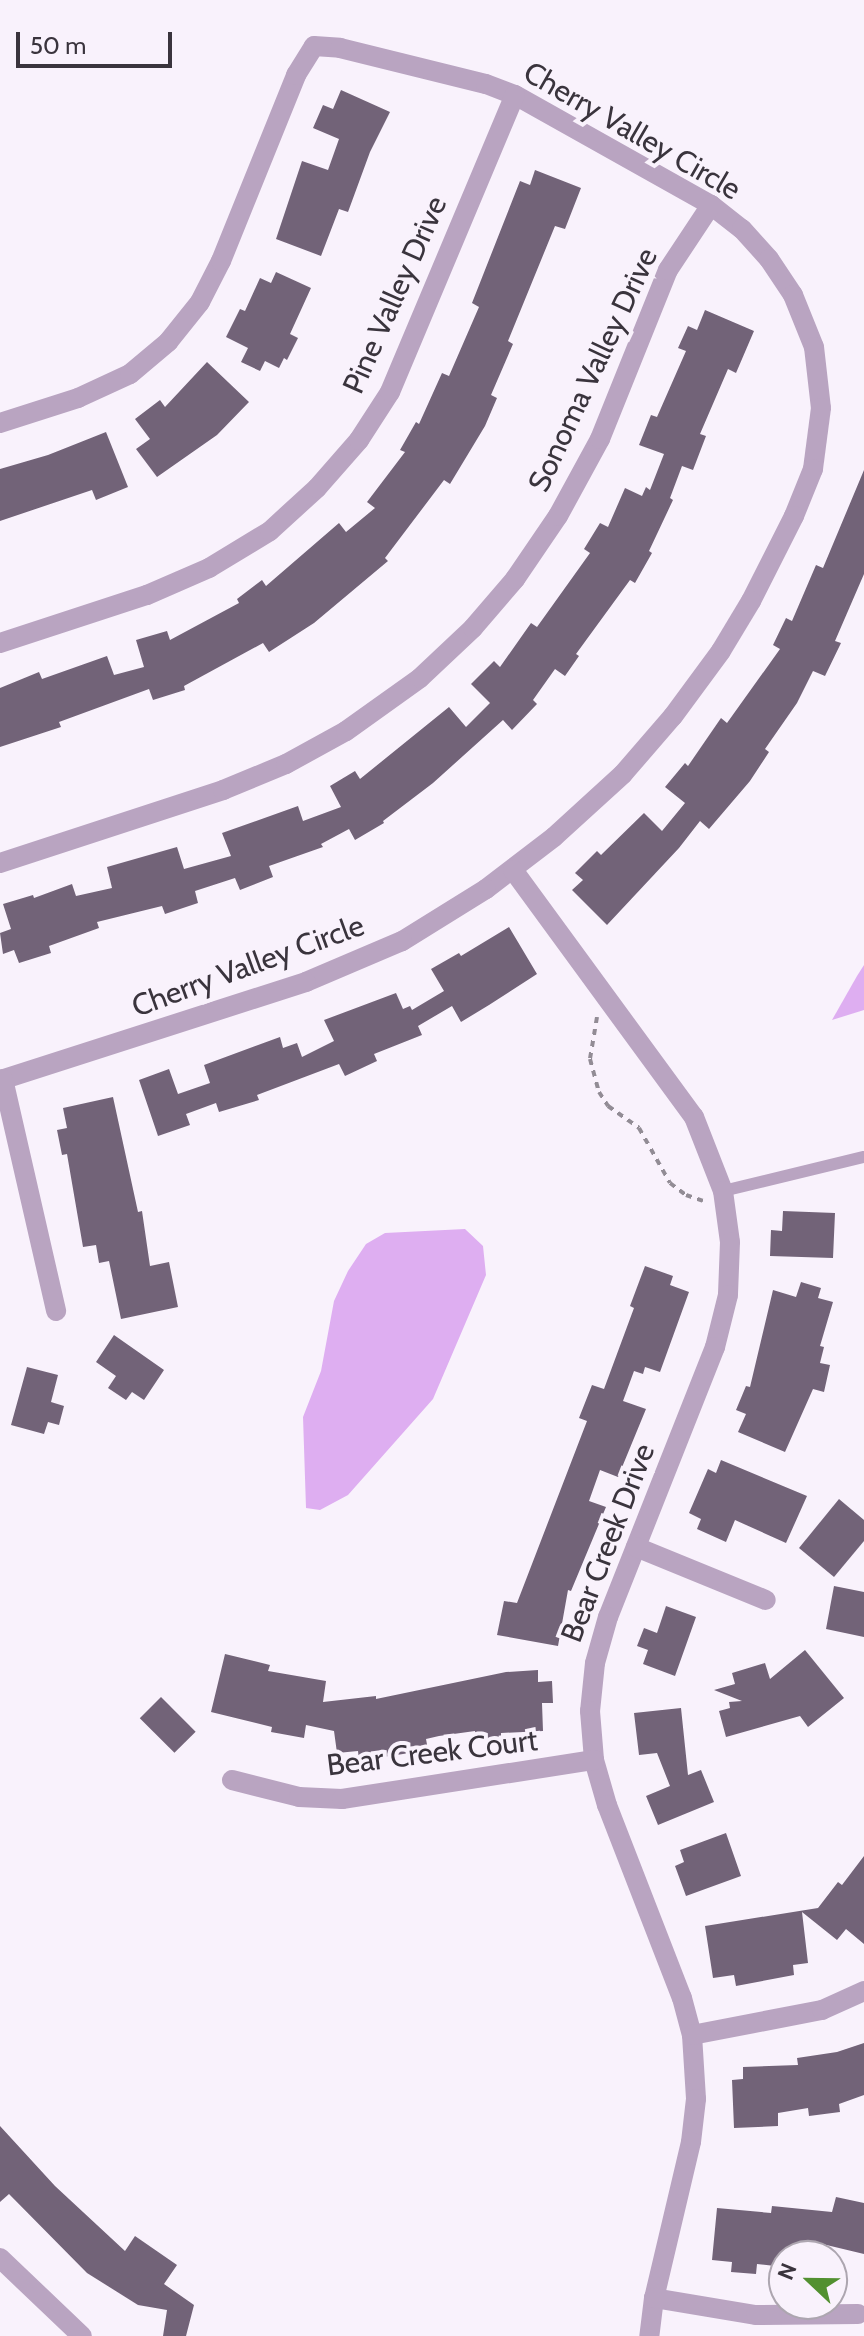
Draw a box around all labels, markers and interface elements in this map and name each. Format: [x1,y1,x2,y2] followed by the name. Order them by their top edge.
[20,16,176,66] scale bar
[30,31,86,60] text: 50 m
[517,54,747,208] street label: Cherry Valley Circle
[335,191,455,399] street label: Pine Valley Drive
[521,242,665,498] street label: Sonoma Valley Drive
[127,907,369,1025] street label: Cherry Valley Circle
[554,1439,662,1647] street label: Bear Creek Drive
[325,1722,539,1784] street label: Bear Creek Court
[768,2240,848,2320] north arrow
[772,2259,803,2284] text: N

